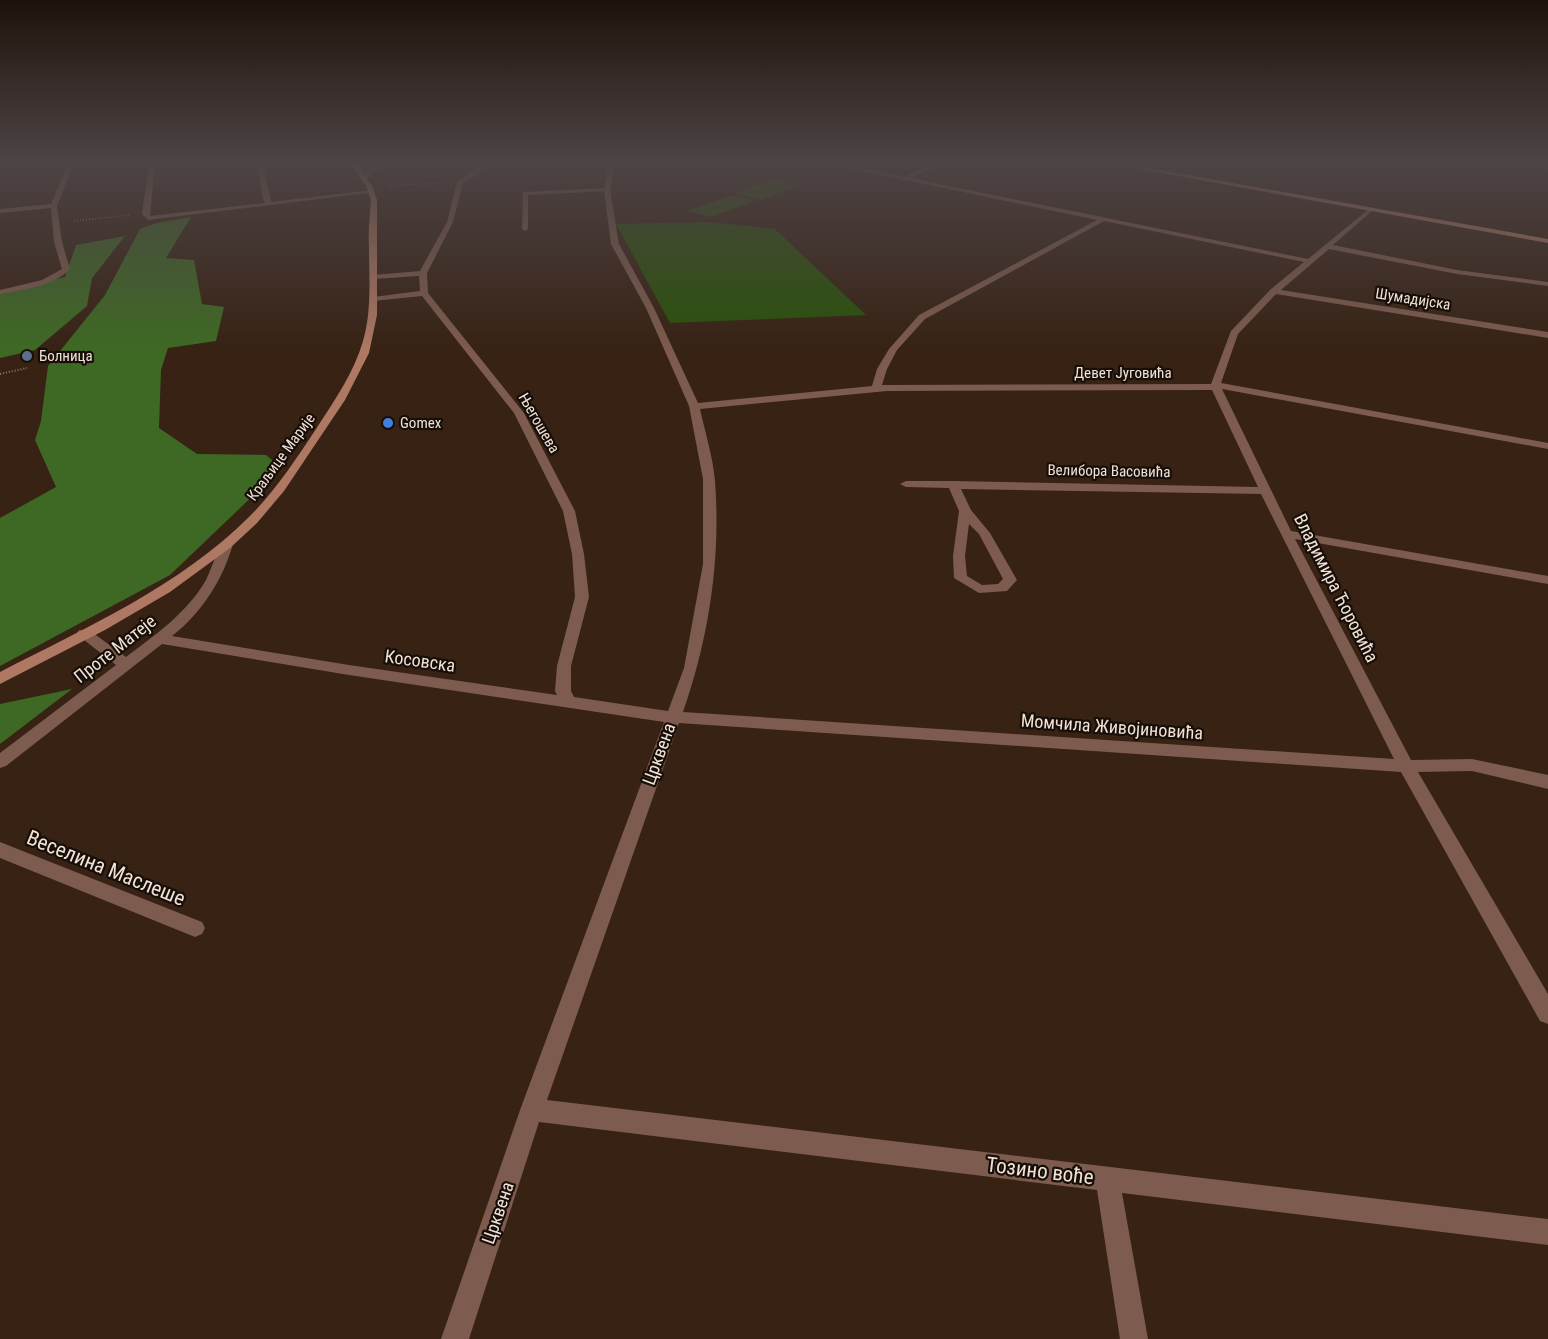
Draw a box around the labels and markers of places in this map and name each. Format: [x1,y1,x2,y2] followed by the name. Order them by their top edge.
[39,347,93,365] place label: Болница
[20,349,34,363] marker: Болница
[400,414,442,432] place label: Gomex
[381,416,395,430] marker: Gomex

